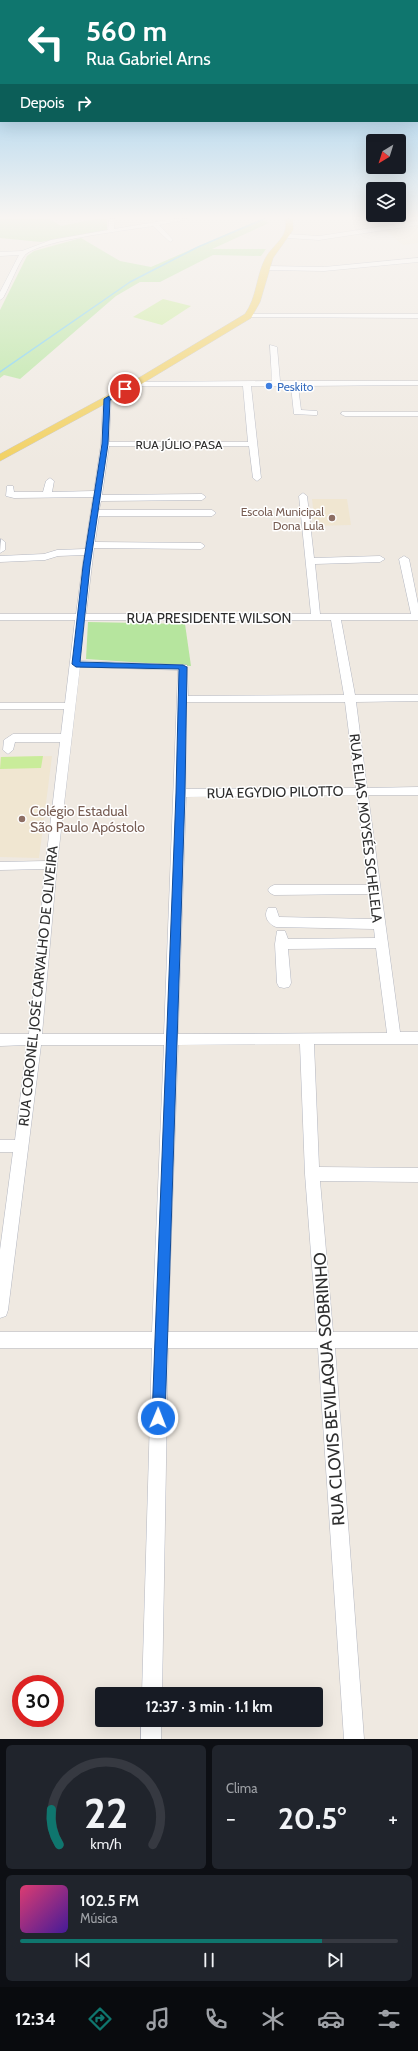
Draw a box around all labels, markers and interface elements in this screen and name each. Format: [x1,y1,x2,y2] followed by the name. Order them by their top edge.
[86,14,167,48] text: 560 m
[20,16,72,68] icon: left
[86,48,211,70] text: Rua Gabriel Arns
[73,92,95,114] icon: right
[20,94,65,112] text: Depois
[366,134,406,174] north arrow
[366,134,406,222] map controls
[366,182,406,222] button: layers
[108,372,142,406] pin
[114,378,136,400] icon: arrive
[277,379,314,394] place label: Peskito
[264,381,274,391] marker: Peskito
[136,437,223,452] street label: RUA JÚLIO PASA
[241,504,324,533] place label: Escola Municipal Dona Lula
[327,513,337,523] marker: Escola Municipal Dona Lula
[127,609,291,627] street label: RUA PRESIDENTE WILSON
[345,733,387,924] street label: RUA ELIAS MOYSÉS SCHELELA
[206,782,344,802] street label: RUA EGYDIO PILOTTO
[30,802,145,836] place label: Colégio Estadual São Paulo Apóstolo
[17,814,27,824] marker: Colégio Estadual São Paulo Apóstolo
[14,844,62,1127] street label: RUA CORONEL JOSÉ CARVALHO DE OLIVEIRA
[309,1252,349,1526] street label: RUA CLOVIS BEVILAQUA SOBRINHO
[137,1397,179,1439] position arrow
[12,1675,64,1727] speed limit sign: 30
[145,1698,273,1716] text: 12:37 · 3 min · 1.1 km
[226,1780,257,1796] text: Clima
[84,1788,128,1838] text: 22
[278,1800,346,1837] text: 20.5°
[226,1805,236,1832] text: −
[388,1805,398,1832] text: +
[90,1835,122,1853] text: km/h
[80,1892,139,1910] text: 102.5 FM
[80,1910,118,1926] text: Música
[72,1949,94,1971] icon: previous
[198,1949,220,1971] icon: pause
[324,1949,346,1971] icon: next
[86,2005,114,2033] icon: directions
[144,2005,172,2033] icon: music
[202,2005,230,2033] icon: phone
[259,2005,287,2033] icon: climate
[317,2005,345,2033] icon: car
[375,2005,403,2033] icon: filters
[15,2008,56,2030] text: 12:34

